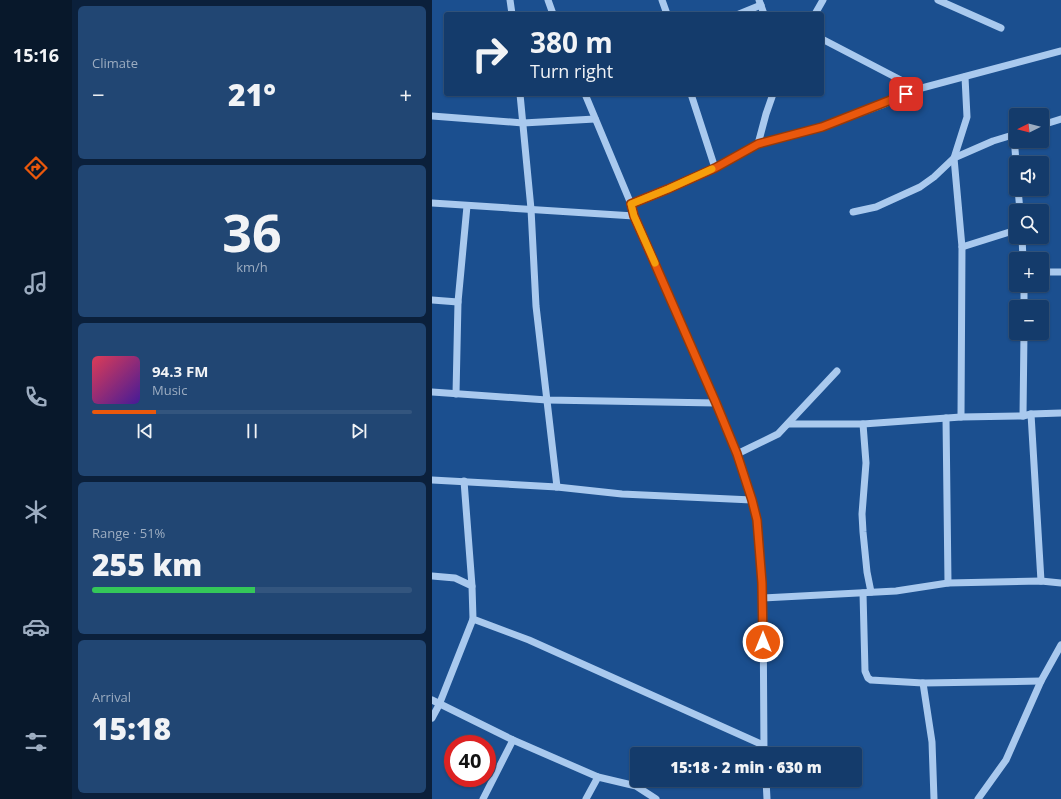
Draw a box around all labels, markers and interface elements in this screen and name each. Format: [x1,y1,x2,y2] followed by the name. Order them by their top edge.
[530,23,613,61] text: 380 m
[464,28,516,80] icon: right
[13,43,59,67] text: 15:16
[92,54,138,72] text: Climate
[530,59,613,83] text: Turn right
[228,74,276,115] text: 21°
[889,77,923,111] pin
[92,79,105,109] text: −
[399,79,412,109] text: +
[895,83,917,105] icon: arrive
[1009,108,1049,148] north arrow
[1009,108,1049,340] map controls
[22,154,50,182] icon: directions
[1009,156,1049,196] button: sound
[222,196,282,267] text: 36
[1009,204,1049,244] button: search
[1009,252,1049,292] button: +
[236,258,268,276] text: km/h
[22,269,50,297] icon: music
[1009,300,1049,340] button: −
[152,361,208,381] text: 94.3 FM
[152,381,187,399] text: Music
[22,383,50,411] icon: phone
[134,420,156,442] icon: previous
[241,420,263,442] icon: pause
[348,420,370,442] icon: next
[22,498,50,526] icon: climate
[92,524,165,542] text: Range · 51%
[92,544,202,585] text: 255 km
[22,613,50,641] icon: car
[742,621,784,663] position arrow
[92,688,131,706] text: Arrival
[92,708,171,749] text: 15:18
[22,728,50,756] icon: filters
[444,735,496,787] speed limit sign: 40
[670,757,822,777] text: 15:18 · 2 min · 630 m

